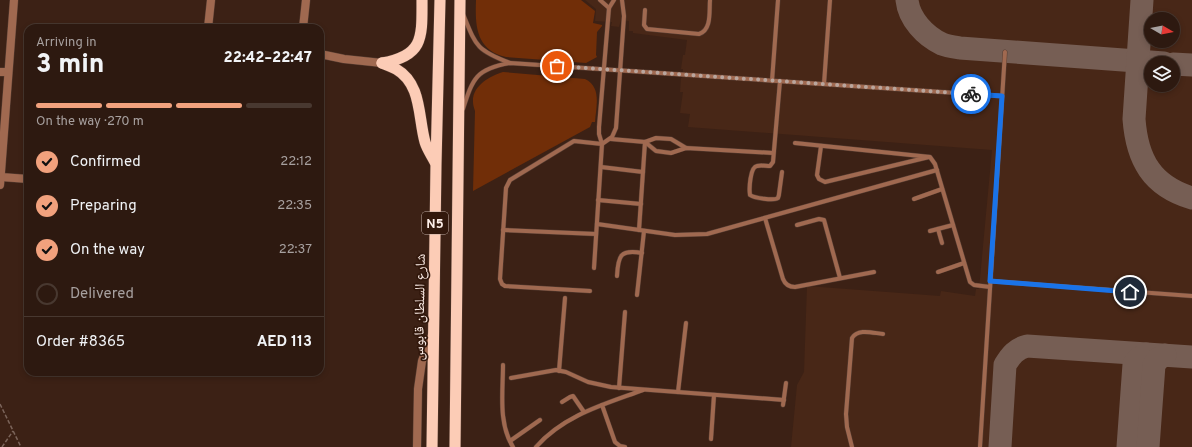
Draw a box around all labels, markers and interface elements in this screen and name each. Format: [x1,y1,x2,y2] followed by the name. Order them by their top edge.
[1144,12,1180,48] north arrow
[1144,12,1180,92] map controls
[36,35,97,51] text: Arriving in
[36,49,104,82] text: 3 min
[224,49,312,68] text: 22:42–22:47
[540,49,574,83] pin
[546,55,568,77] icon: bag
[1144,56,1180,92] button: layers
[951,74,991,114] courier
[960,83,982,105] icon: bike
[36,114,144,130] text: On the way · 270 m
[36,151,58,173] icon: check
[70,153,141,172] text: Confirmed
[280,154,312,170] text: 22:12
[36,195,58,217] icon: check
[70,197,137,216] text: Preparing
[277,198,312,214] text: 22:35
[422,212,448,234] road number: N5
[36,239,58,261] icon: check
[70,241,145,260] text: On the way
[279,242,312,258] text: 22:37
[411,254,430,361] street label: شارع السلطان قابوس
[1113,275,1147,309] pin
[1119,281,1141,303] icon: home
[70,285,134,304] text: Delivered
[36,333,125,352] text: Order #8365
[257,333,312,352] text: AED 113

